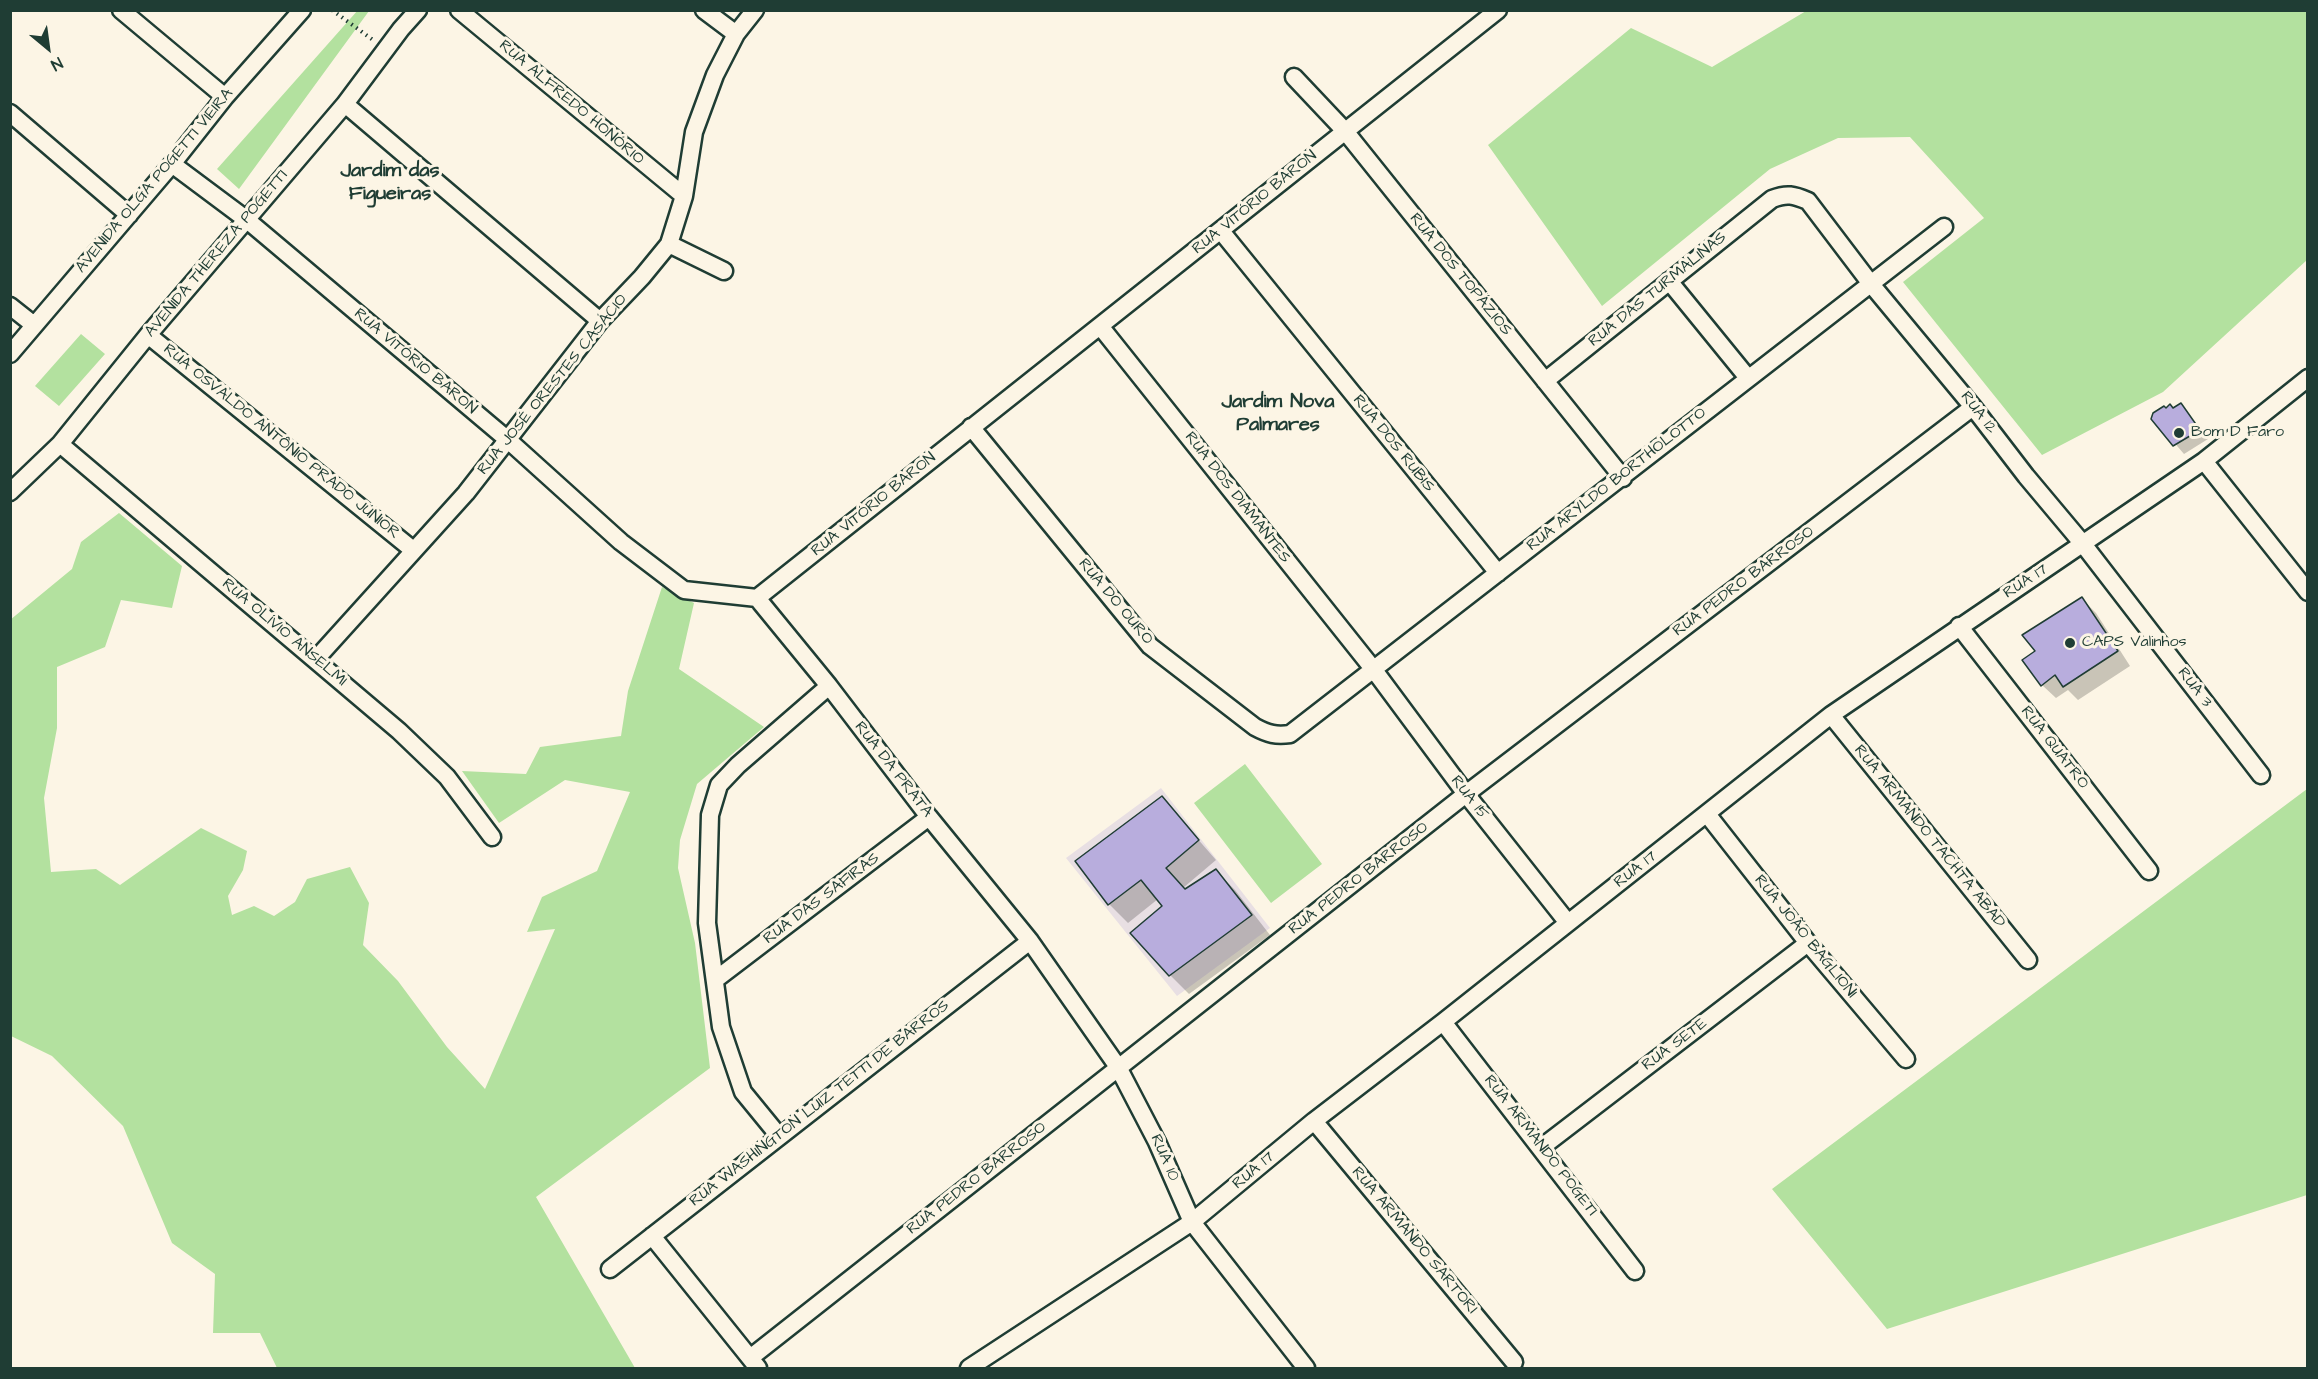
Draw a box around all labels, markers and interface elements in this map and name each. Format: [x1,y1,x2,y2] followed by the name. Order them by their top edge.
[18,18,78,78] north arrow
[495,37,647,169] street label: RUA ALFREDO HONÓRIO
[47,52,66,76] text: N
[72,85,238,277] street label: AVENIDA OLGA POGETTI VIEIRA
[1189,147,1321,259] street label: RUA VITÓRIO BARON
[340,160,440,207] district label: Jardim das Figueiras
[141,167,293,341] street label: AVENIDA THEREZA POGETTI
[1405,210,1515,340] street label: RUA DOS TOPÁZIOS
[1585,228,1731,352] street label: RUA DAS TURMALINAS
[474,291,632,479] street label: RUA JOSÉ ORESTES CASÁCIO
[349,305,481,419] street label: RUA VITÓRIO BARON
[159,341,403,543] street label: RUA OSVALDO ANTÔNIO PRADO JÚNIOR
[1956,388,2000,438] street label: RUA 12
[1222,391,1334,438] district label: Jardim Nova Palmares
[1348,392,1438,496] street label: RUA DOS RUBIS
[1524,404,1710,556] street label: RUA ARYLDO BORTHOLOTTO
[2191,423,2284,443] place label: Bom D Faro
[2172,426,2186,440] marker: Bom D Faro
[1180,429,1294,567] street label: RUA DOS DIAMANTES
[808,449,940,561] street label: RUA VITÓRIO BARON
[1670,523,1818,641] street label: RUA PEDRO BARROSO
[1073,555,1157,649] street label: RUA DO OURO
[2000,561,2052,603] street label: RUA 17
[217,575,351,691] street label: RUA OLÍVIO ANSELMI
[2082,633,2187,653] place label: CAPS Valinhos
[2063,636,2077,650] marker: CAPS Valinhos
[2173,664,2215,712] street label: RUA 3
[2016,703,2092,793] street label: RUA QUATRO
[850,718,936,822] street label: RUA DA PRATA
[1849,742,2009,932] street label: RUA ARMANDO TACHTA ABAD
[1446,772,1492,824] street label: RUA 15
[1285,819,1433,939] street label: RUA PEDRO BARROSO
[1611,847,1661,893] street label: RUA 17
[760,849,884,949] street label: RUA DAS SAFIRAS
[1749,872,1861,1002] street label: RUA JOÃO BAGLIONI
[686,997,954,1211] street label: RUA WASHINGTON LUIZ TETTI DE BARROS
[1639,1014,1711,1076] street label: RUA SETE
[1479,1072,1601,1220] street label: RUA ARMANDO POGETI
[903,1119,1051,1239] street label: RUA PEDRO BARROSO
[1145,1132,1183,1184] street label: RUA 10
[1229,1148,1279,1194] street label: RUA 17
[1347,1164,1481,1318] street label: RUA ARMANDO SARTORI

